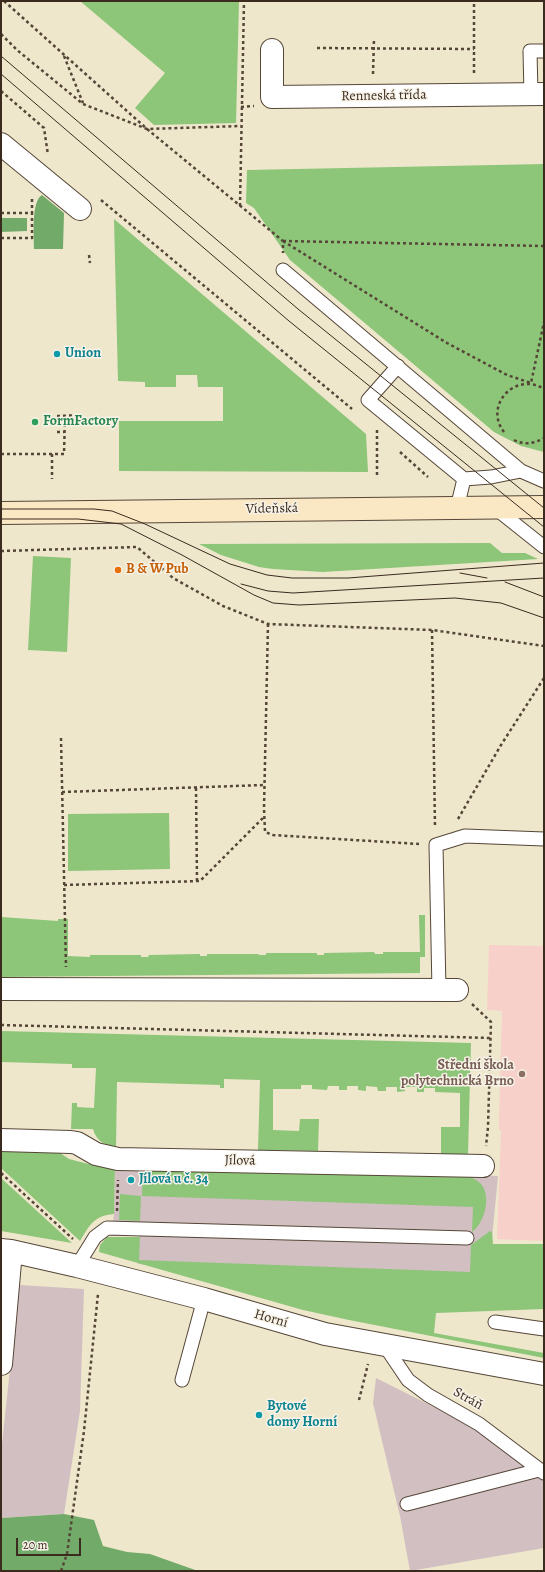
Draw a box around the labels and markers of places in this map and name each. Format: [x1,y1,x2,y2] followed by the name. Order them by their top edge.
[65,346,101,362] place label: Union
[52,349,62,359] marker: Union
[43,414,118,430] place label: FormFactory
[30,417,40,427] marker: FormFactory
[126,562,188,578] place label: B & W Pub
[113,565,123,575] marker: B & W Pub
[401,1058,514,1090] place label: Střední škola polytechnická Brno
[517,1069,527,1079] marker: Střední škola polytechnická Brno
[139,1172,208,1188] place label: Jílová u č. 34
[126,1175,136,1185] marker: Jílová u č. 34
[267,1399,337,1432] place label: Bytové domy Horní
[254,1410,264,1420] marker: Bytové domy Horní

